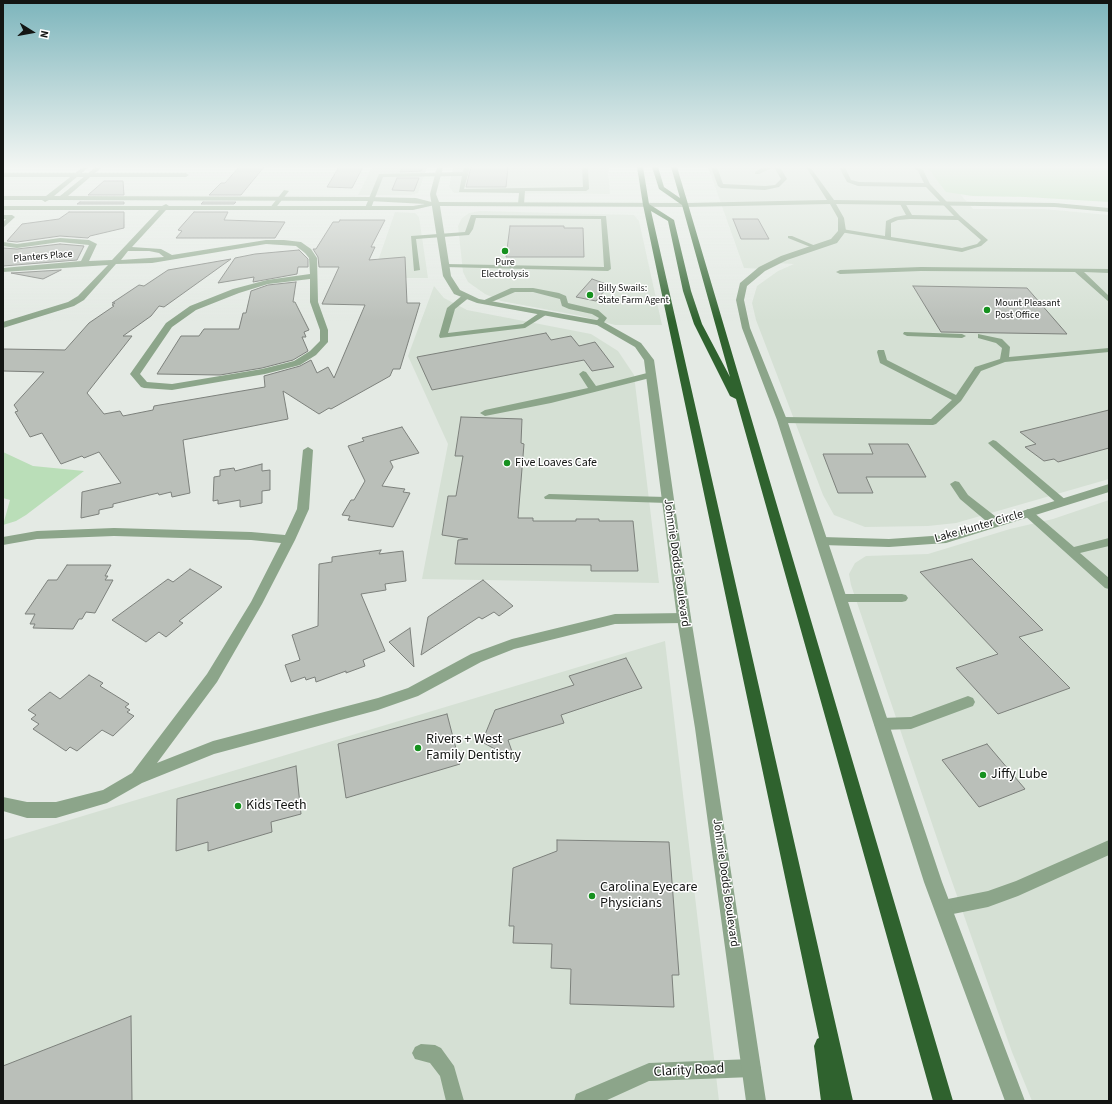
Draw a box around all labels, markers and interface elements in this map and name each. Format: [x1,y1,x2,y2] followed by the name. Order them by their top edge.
[12,12,52,52] north arrow
[36,29,52,39] text: N
[500,246,510,256] marker: Pure Electrolysis
[13,248,73,266] street label: Planters Place
[481,257,529,280] place label: Pure Electrolysis
[598,283,669,306] place label: Billy Swails: State Farm Agent
[585,290,595,300] marker: Billy Swails: State Farm Agent
[995,298,1060,322] place label: Mount Pleasant Post Office
[982,305,992,315] marker: Mount Pleasant Post Office
[515,456,597,470] place label: Five Loaves Cafe
[502,458,512,468] marker: Five Loaves Cafe
[660,498,692,628] street label: Johnnie Dodds Boulevard
[933,507,1025,547] street label: Lake Hunter Circle
[426,732,521,764] place label: Rivers + West Family Dentistry
[413,743,423,753] marker: Rivers + West Family Dentistry
[991,767,1048,783] place label: Jiffy Lube
[978,770,988,780] marker: Jiffy Lube
[246,798,307,814] place label: Kids Teeth
[233,801,243,811] marker: Kids Teeth
[709,818,741,948] street label: Johnnie Dodds Boulevard
[600,880,698,912] place label: Carolina Eyecare Physicians
[587,891,597,901] marker: Carolina Eyecare Physicians
[653,1061,725,1081] street label: Clarity Road

